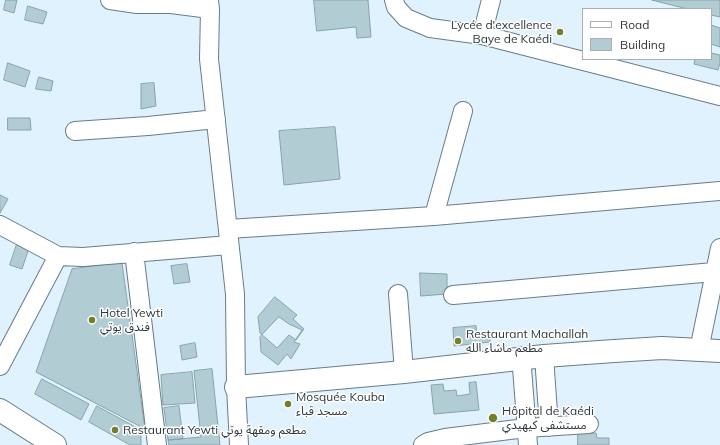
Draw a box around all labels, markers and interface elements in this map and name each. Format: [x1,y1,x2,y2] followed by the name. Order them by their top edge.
[582,8,712,60] legend
[620,17,649,32] text: Road
[451,18,552,46] place label: Lycée d'excellence Baye de Kaédi
[555,27,565,37] marker: Lycée d'excellence Baye de Kaédi
[620,37,665,52] text: Building
[100,306,163,334] place label: Hotel Yewti فندق يوتي
[87,315,97,325] marker: Hotel Yewti فندق يوتي
[466,327,588,355] place label: Restaurant Machallah مطعم ماشاء الله
[453,336,463,346] marker: Restaurant Machallah مطعم ماشاء الله
[296,390,385,418] place label: Mosquée Kouba مسجد قباء
[283,399,293,409] marker: Mosquée Kouba مسجد قباء
[502,404,594,432] place label: Hôpital de Kaédi مستشفى كيهيدي
[487,412,499,424] marker: Hôpital de Kaédi مستشفى كيهيدي
[123,423,307,437] place label: Restaurant Yewti مطعم ومقهة يوتي
[110,425,120,435] marker: Restaurant Yewti مطعم ومقهة يوتي

